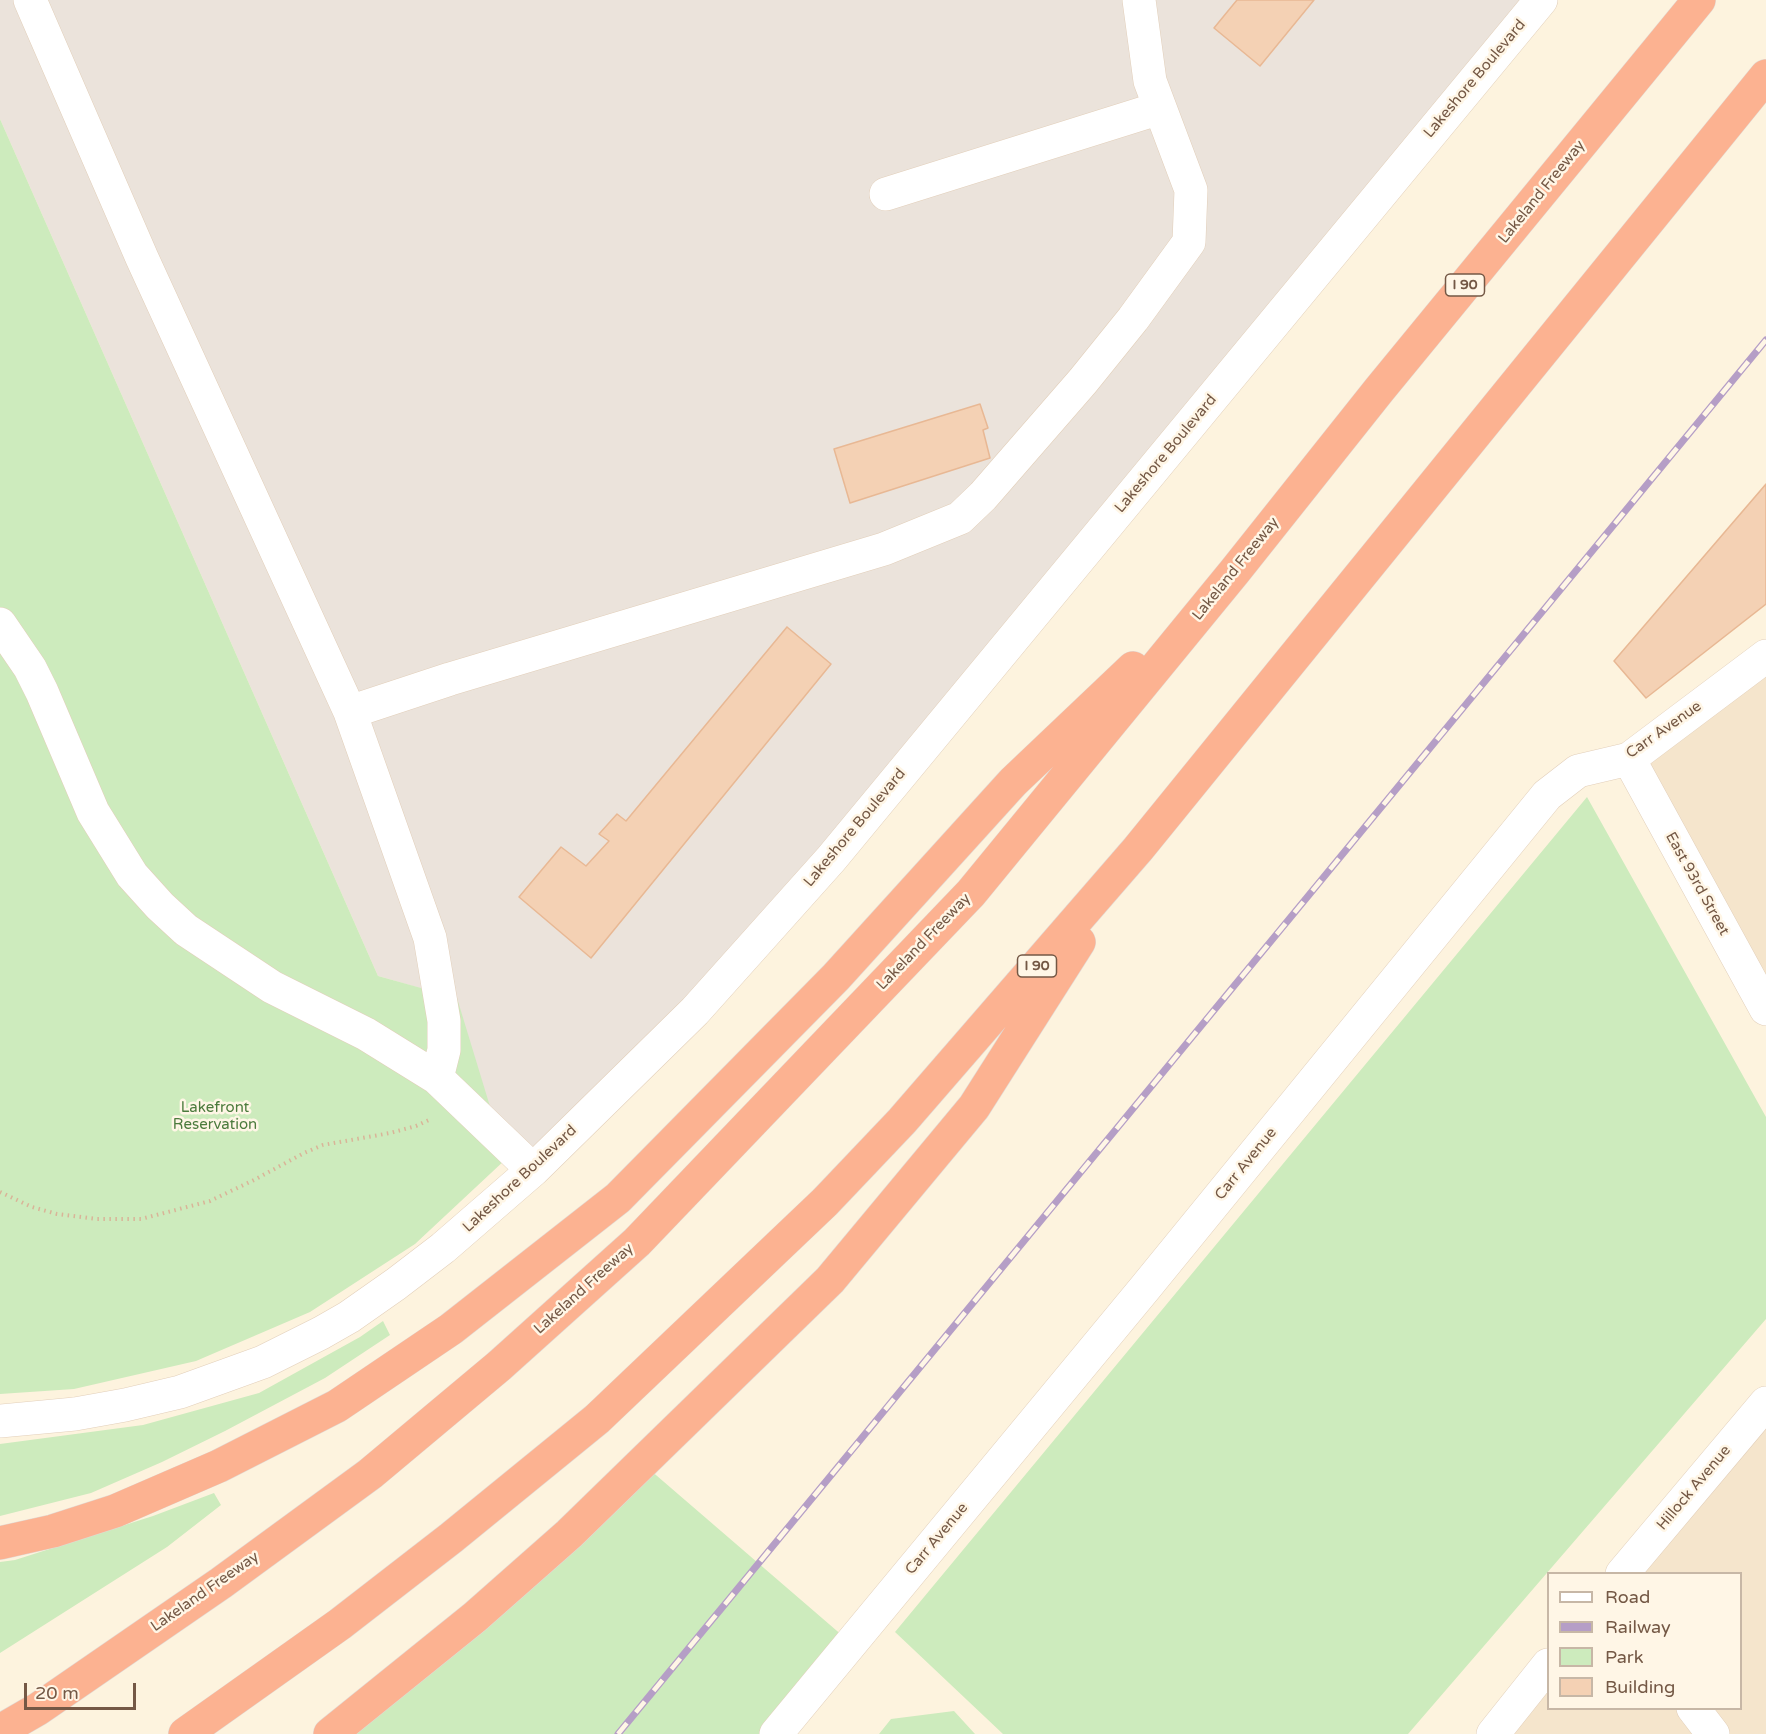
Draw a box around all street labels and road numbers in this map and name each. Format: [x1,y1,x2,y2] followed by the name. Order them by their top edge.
[1420,16,1530,142] street label: Lakeshore Boulevard
[1495,137,1589,247] street label: Lakeland Freeway
[1446,274,1484,296] road number: I 90
[1111,391,1221,517] street label: Lakeshore Boulevard
[1189,514,1283,624] street label: Lakeland Freeway
[1623,697,1705,763] street label: Carr Avenue
[800,765,910,891] street label: Lakeshore Boulevard
[1661,829,1733,939] street label: East 93rd Street
[873,890,975,994] street label: Lakeland Freeway
[1018,955,1056,977] road number: I 90
[459,1122,581,1236] street label: Lakeshore Boulevard
[1211,1124,1281,1204] street label: Carr Avenue
[531,1240,637,1338] street label: Lakeland Freeway
[1653,1442,1735,1534] street label: Hillock Avenue
[902,1500,972,1578] street label: Carr Avenue
[148,1548,262,1636] street label: Lakeland Freeway

